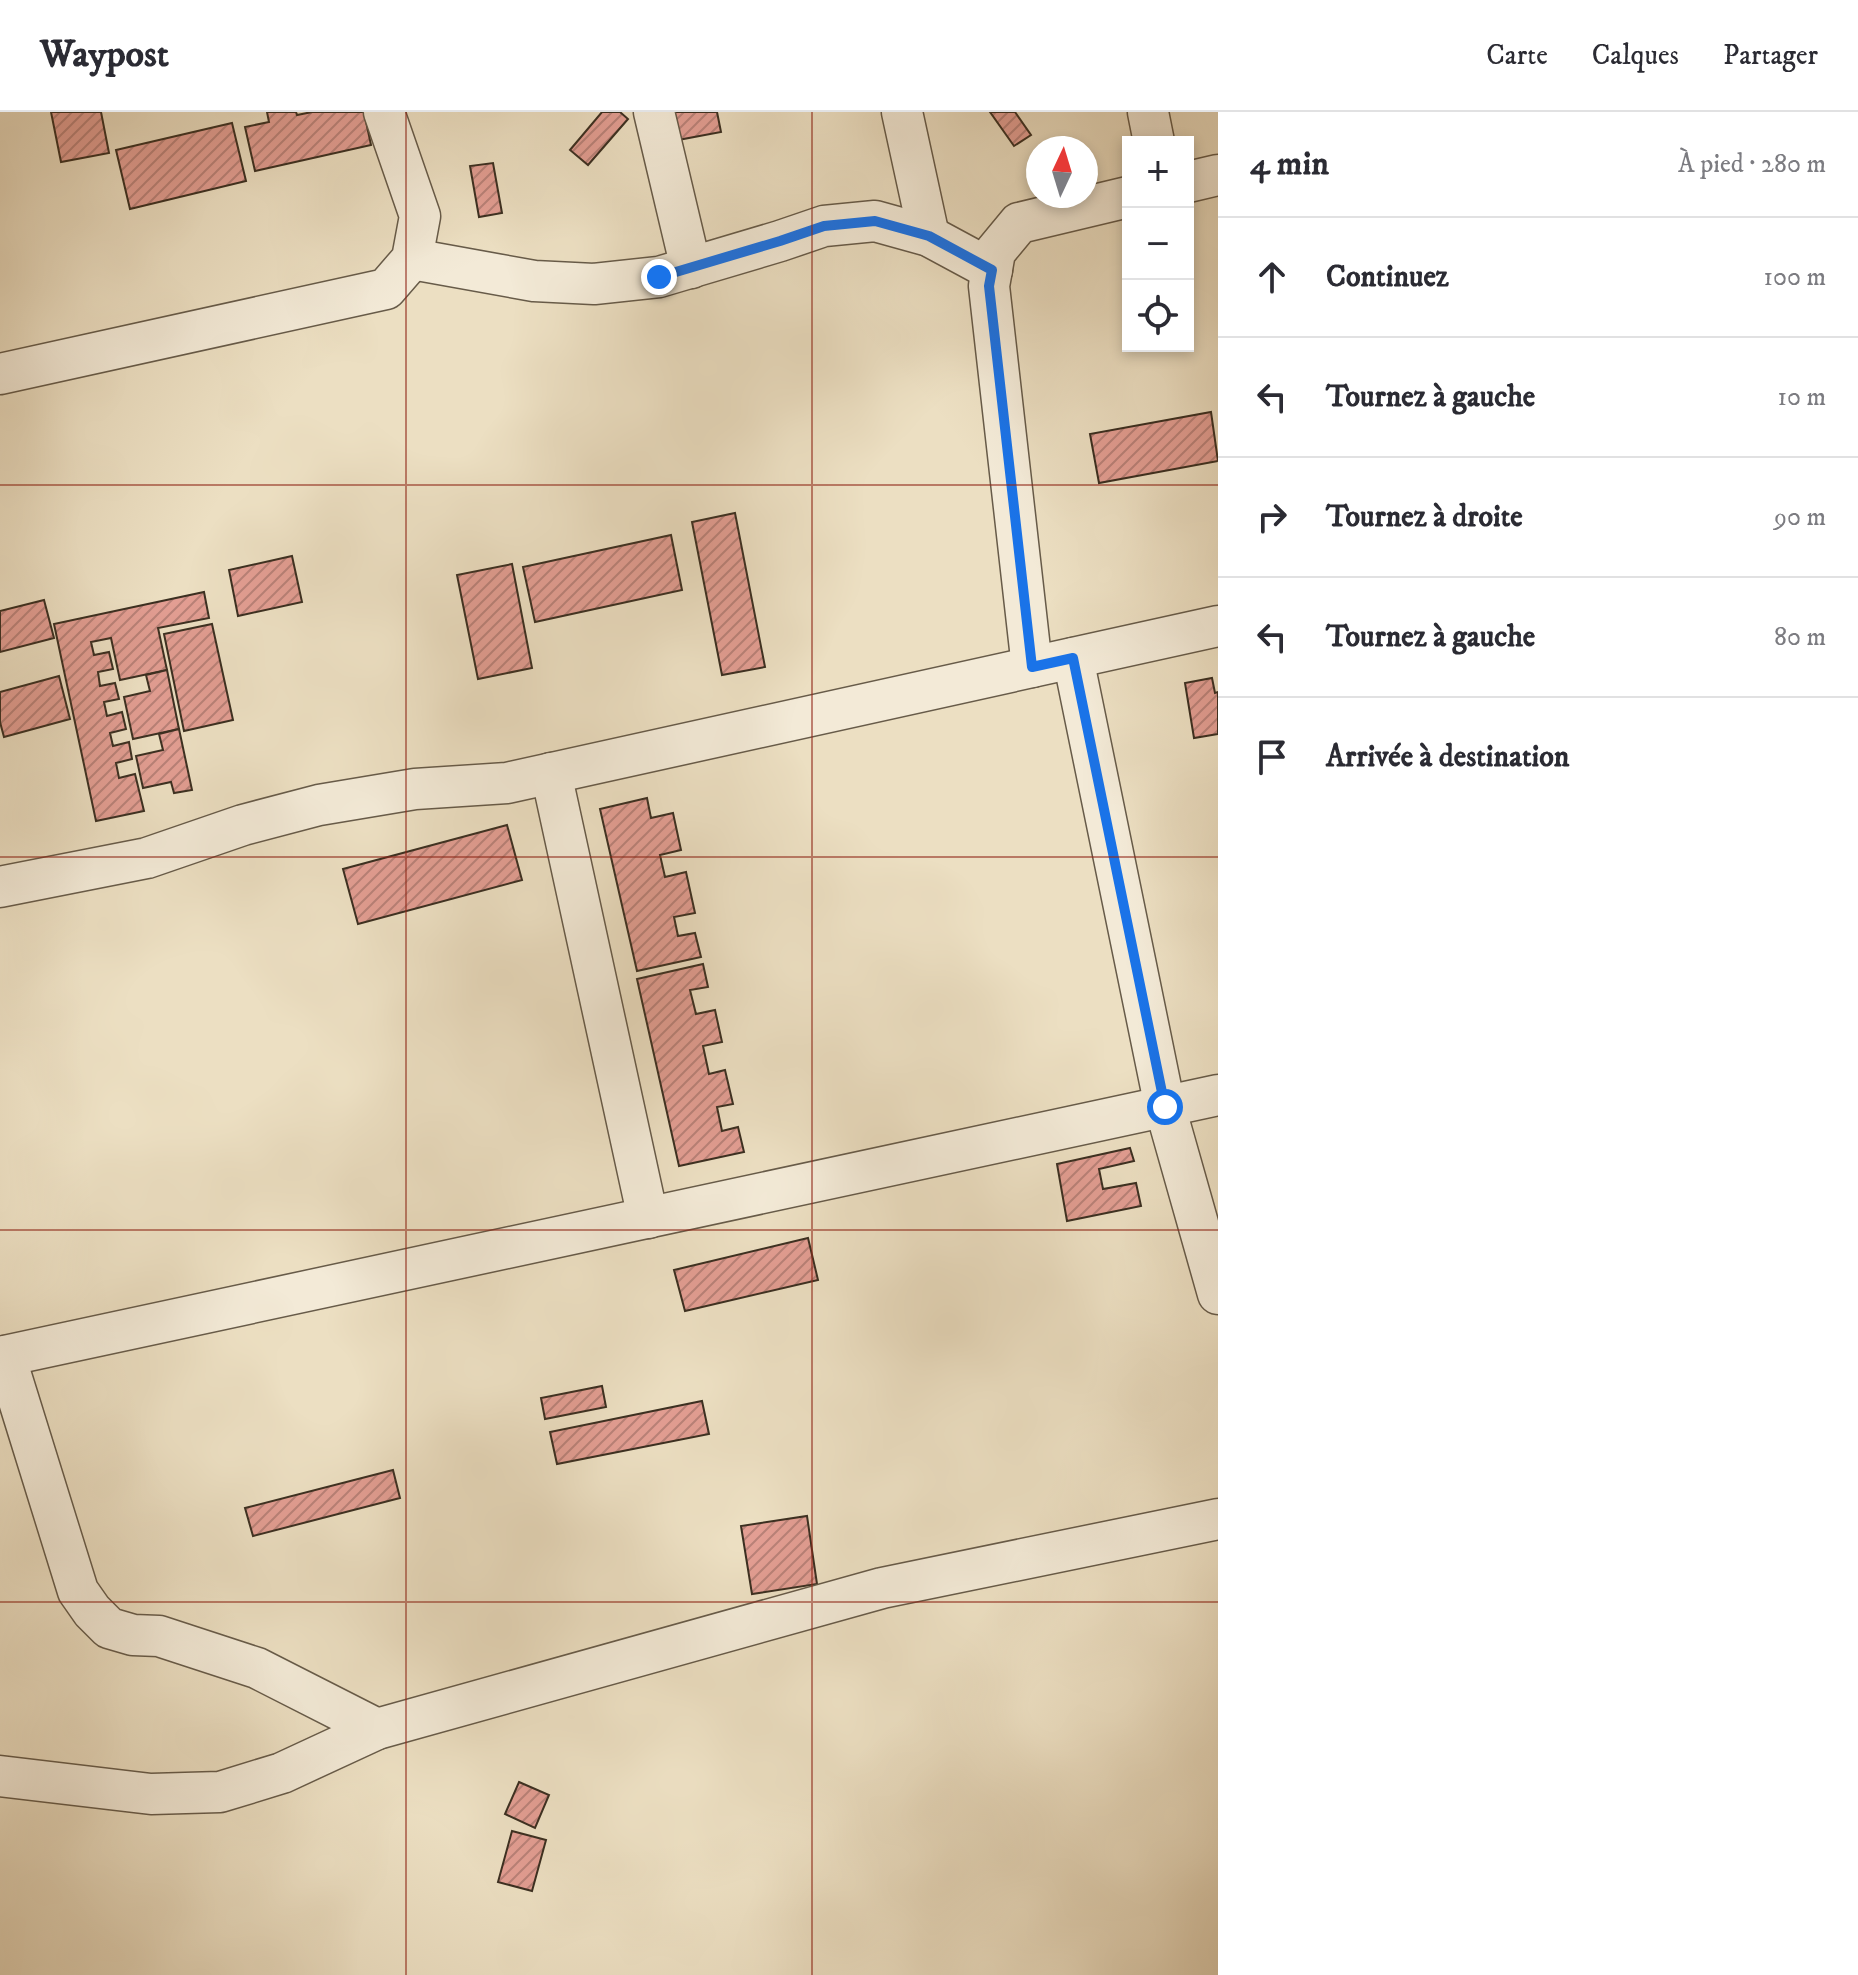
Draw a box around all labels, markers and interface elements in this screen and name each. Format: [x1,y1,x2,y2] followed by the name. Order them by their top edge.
[40,31,169,79] text: Waypost
[1486,38,1548,73] text: Carte
[1592,38,1679,73] text: Calques
[1723,38,1818,73] text: Partager
[1026,136,1098,208] north arrow
[1122,136,1194,352] map controls
[1122,136,1194,208] button: +
[1250,143,1329,185] text: 4 min
[1678,148,1826,181] text: À pied · 280 m
[1122,208,1194,280] button: −
[1250,255,1294,299] icon: ahead
[641,259,677,295] route end
[1326,259,1449,296] text: Continuez
[1763,261,1826,294] text: 100 m
[1122,280,1194,352] button: locate
[1250,375,1294,419] icon: left
[1326,379,1535,416] text: Tournez à gauche
[1777,381,1826,414] text: 10 m
[1250,495,1294,539] icon: right
[1326,499,1523,536] text: Tournez à droite
[1774,501,1826,534] text: 90 m
[1250,615,1294,659] icon: left
[1326,619,1535,656] text: Tournez à gauche
[1774,621,1826,654] text: 80 m
[1250,735,1294,779] icon: arrive
[1326,739,1570,776] text: Arrivée à destination
[1147,1089,1183,1125] route start

